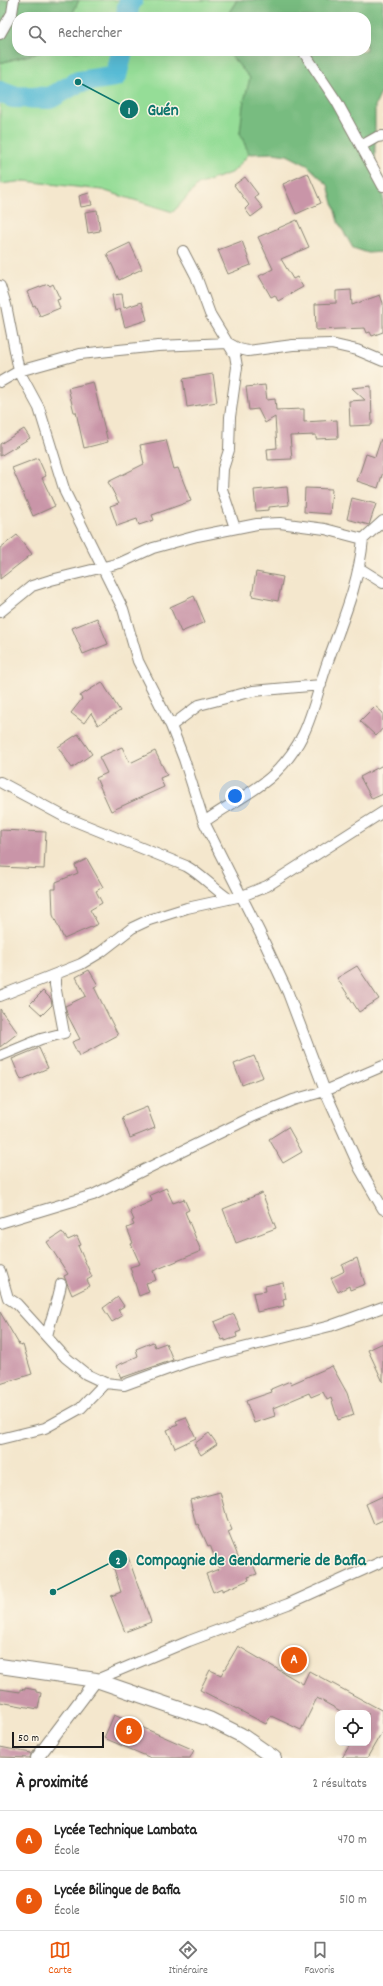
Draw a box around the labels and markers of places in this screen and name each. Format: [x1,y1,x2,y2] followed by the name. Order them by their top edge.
[119,95,186,124] callout: Guén
[108,1545,374,1574] callout: Compagnie de Gendarmerie de Bafia
[281,1645,307,1675] pin: A
[116,1716,142,1746] pin: B

